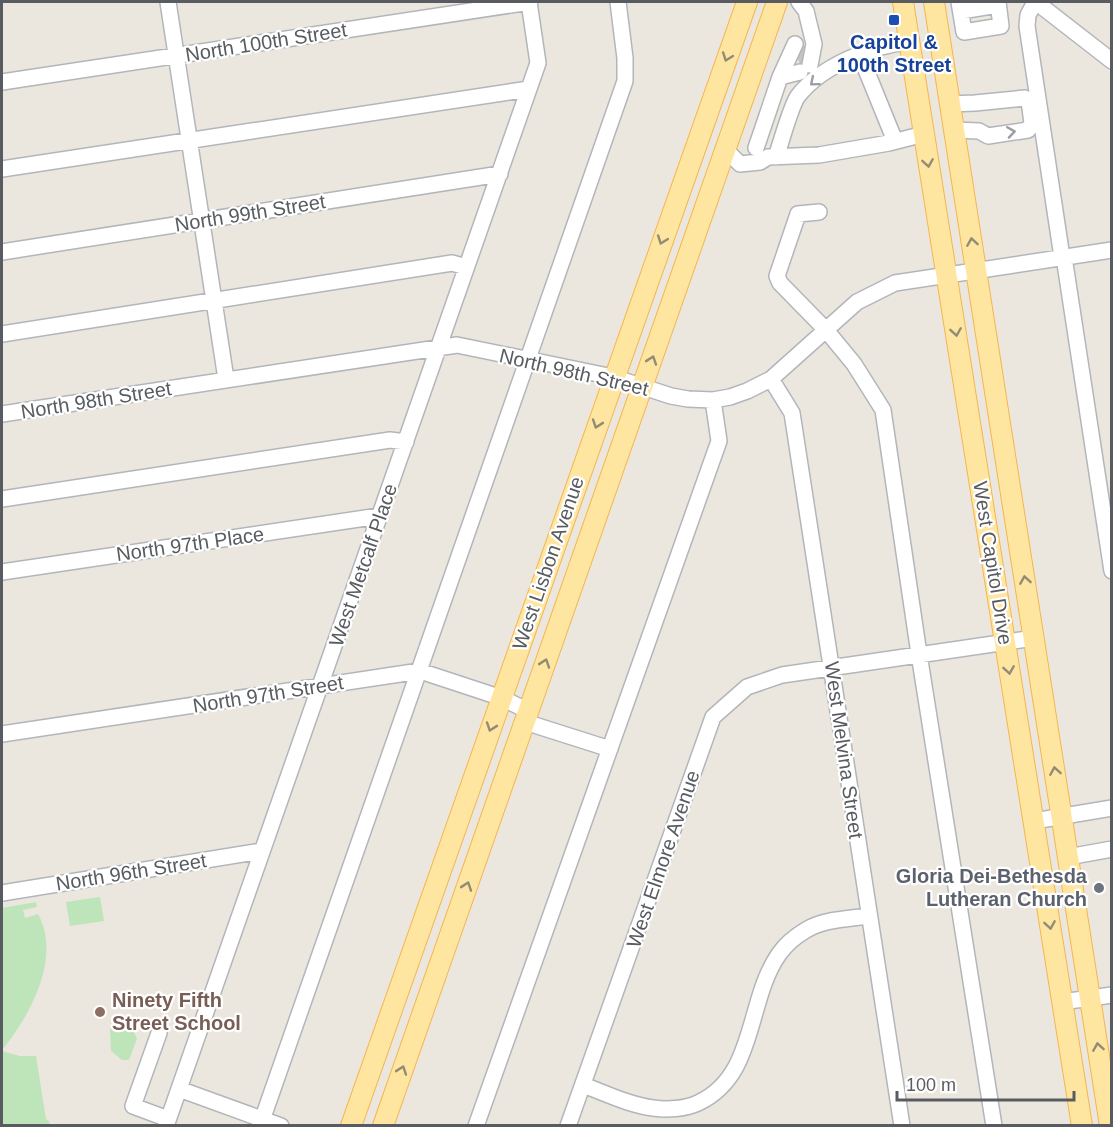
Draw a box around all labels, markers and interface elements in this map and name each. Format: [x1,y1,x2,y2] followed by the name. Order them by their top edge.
[887,13,901,27] marker: Capitol & 100th Street
[184,18,349,66] street label: North 100th Street
[837,31,952,76] place label: Capitol & 100th Street
[722,51,734,62] one-way arrow
[810,74,821,85] one-way arrow
[1006,127,1016,139] one-way arrow
[922,158,934,168] one-way arrow
[173,190,327,236] street label: North 99th Street
[656,234,669,245] one-way arrow
[966,237,978,246] one-way arrow
[949,328,961,337] one-way arrow
[497,344,651,400] street label: North 98th Street
[644,355,657,366] one-way arrow
[19,377,173,423] street label: North 98th Street
[591,418,604,429] one-way arrow
[508,474,588,652] street label: West Lisbon Avenue
[969,480,1017,646] street label: West Capitol Drive
[325,481,401,649] street label: West Metcalf Place
[115,523,265,565] street label: North 97th Place
[1019,575,1031,584] one-way arrow
[538,658,551,669] one-way arrow
[821,660,867,840] street label: West Melvina Street
[1003,665,1015,675] one-way arrow
[191,671,345,717] street label: North 97th Street
[486,722,499,732] one-way arrow
[1049,766,1061,775] one-way arrow
[622,767,704,951] street label: West Elmore Avenue
[54,849,208,895] street label: North 96th Street
[896,865,1088,910] place label: Gloria Dei-Bethesda Lutheran Church
[1092,881,1106,895] marker: Gloria Dei-Bethesda Lutheran Church
[459,882,472,892] one-way arrow
[1043,919,1056,929] one-way arrow
[112,989,241,1034] place label: Ninety Fifth Street School
[93,1005,107,1019] marker: Ninety Fifth Street School
[1092,1042,1104,1052] one-way arrow
[897,1064,1074,1102] scale bar
[394,1065,407,1076] one-way arrow
[906,1075,956,1095] text: 100 m

